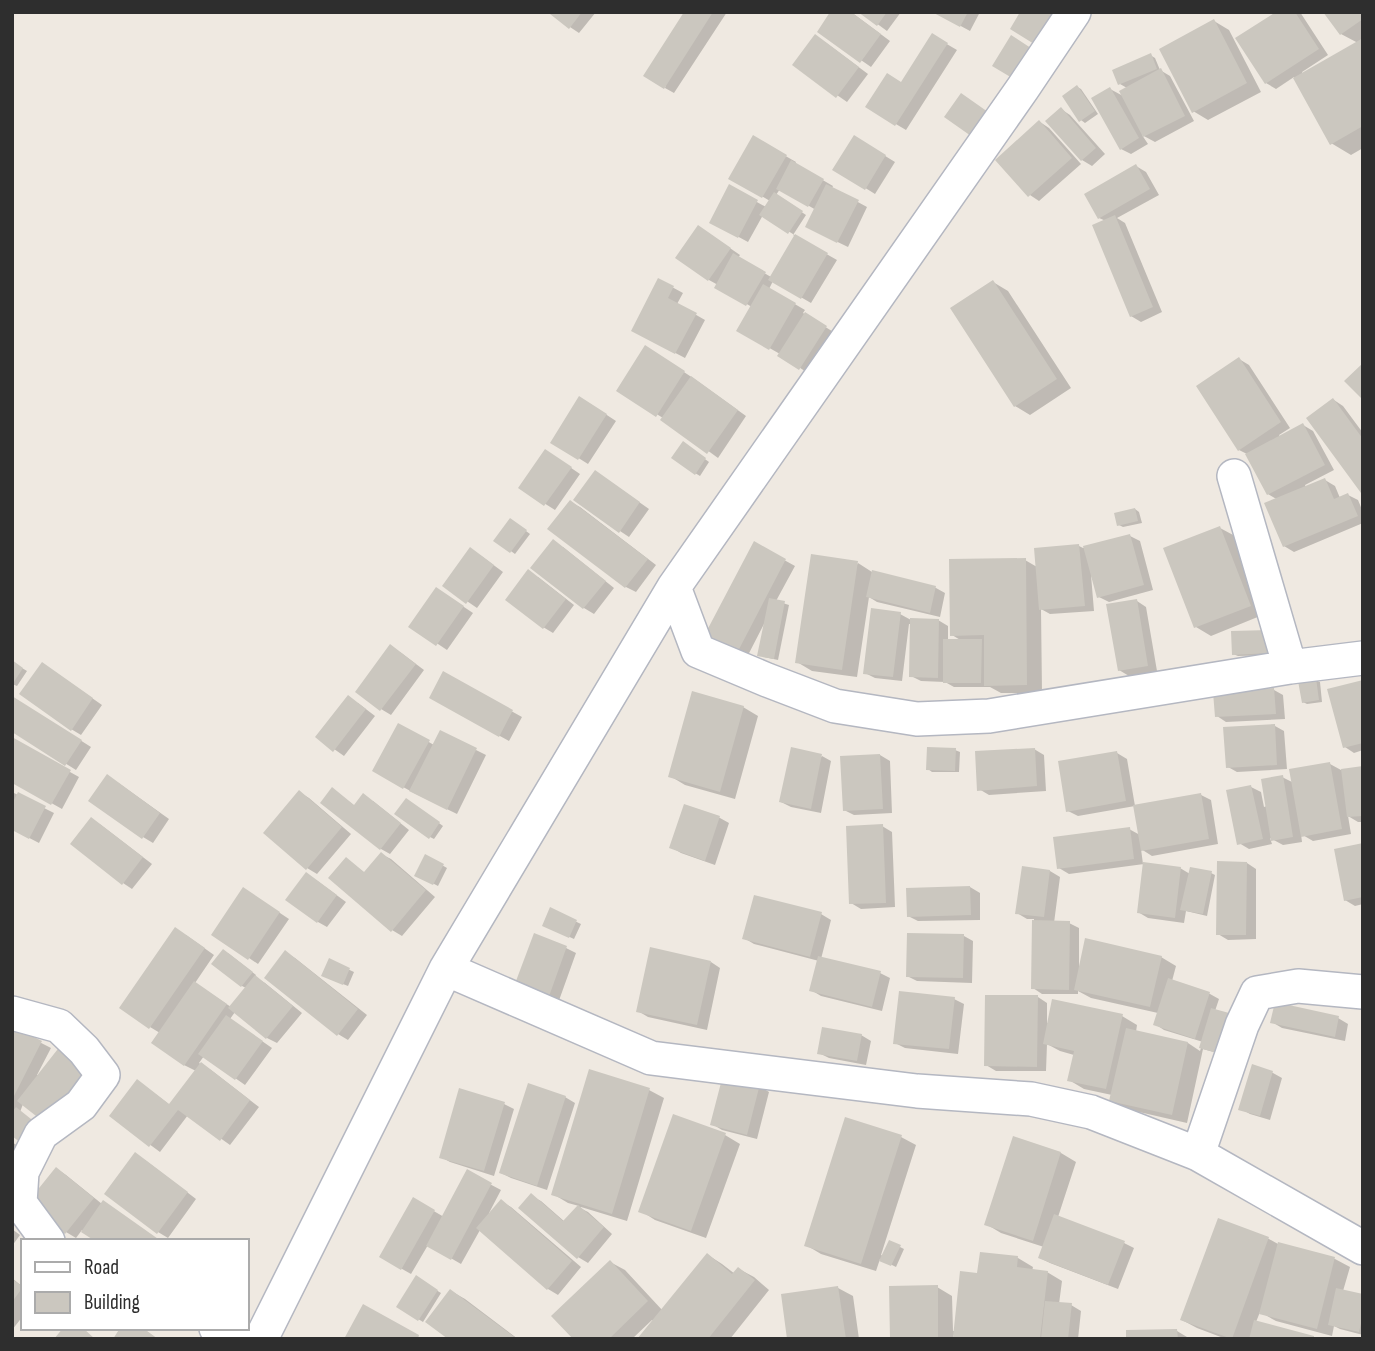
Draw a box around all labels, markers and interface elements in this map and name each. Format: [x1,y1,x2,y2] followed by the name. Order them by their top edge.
[21,1239,248,1330] legend
[84,1255,119,1280] text: Road
[84,1290,140,1315] text: Building

